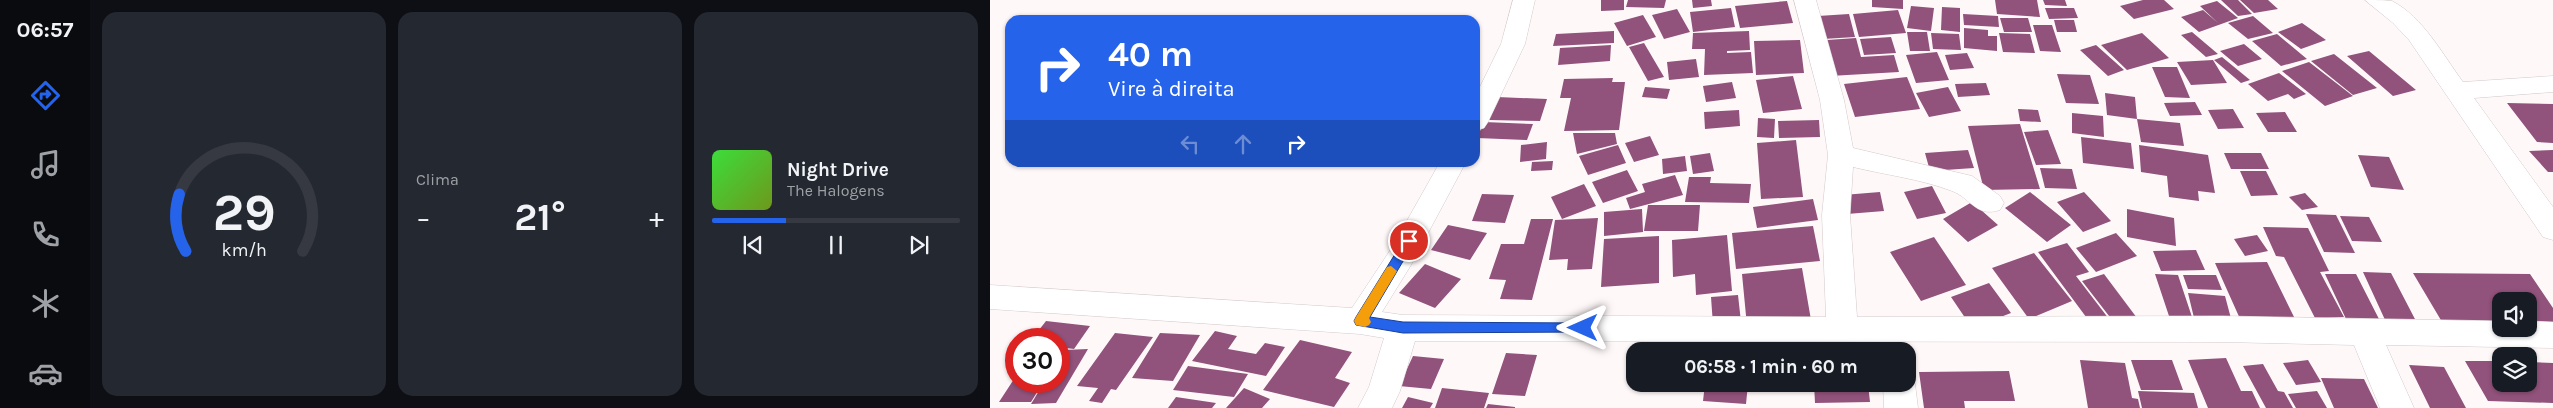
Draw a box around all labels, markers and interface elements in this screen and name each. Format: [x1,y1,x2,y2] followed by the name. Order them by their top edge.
[17,17,73,43] text: 06:57
[1108,34,1193,75] text: 40 m
[1025,35,1090,100] icon: right
[1108,76,1235,102] text: Vire à direita
[28,78,63,113] icon: directions
[1176,130,1204,158] icon: left
[1229,130,1257,158] icon: ahead
[1282,130,1310,158] icon: right
[28,147,63,182] icon: music
[787,159,889,181] text: Night Drive
[416,170,459,189] text: Clima
[787,181,885,200] text: The Halogens
[212,182,276,243] text: 29
[514,195,566,240] text: 21°
[416,201,431,234] text: −
[649,201,664,234] text: +
[28,217,63,252] icon: phone
[1388,220,1430,262] pin
[1395,227,1423,255] icon: arrive
[739,231,767,259] icon: previous
[822,231,850,259] icon: pause
[905,231,933,259] icon: next
[221,240,267,261] text: km/h
[28,286,63,321] icon: climate
[2492,292,2537,392] map controls
[2492,292,2537,337] button: sound
[1556,301,1608,353] position arrow
[1005,328,1070,393] speed limit sign: 30
[2492,347,2537,392] button: layers
[28,356,63,391] icon: car
[1684,356,1858,378] text: 06:58 · 1 min · 60 m

